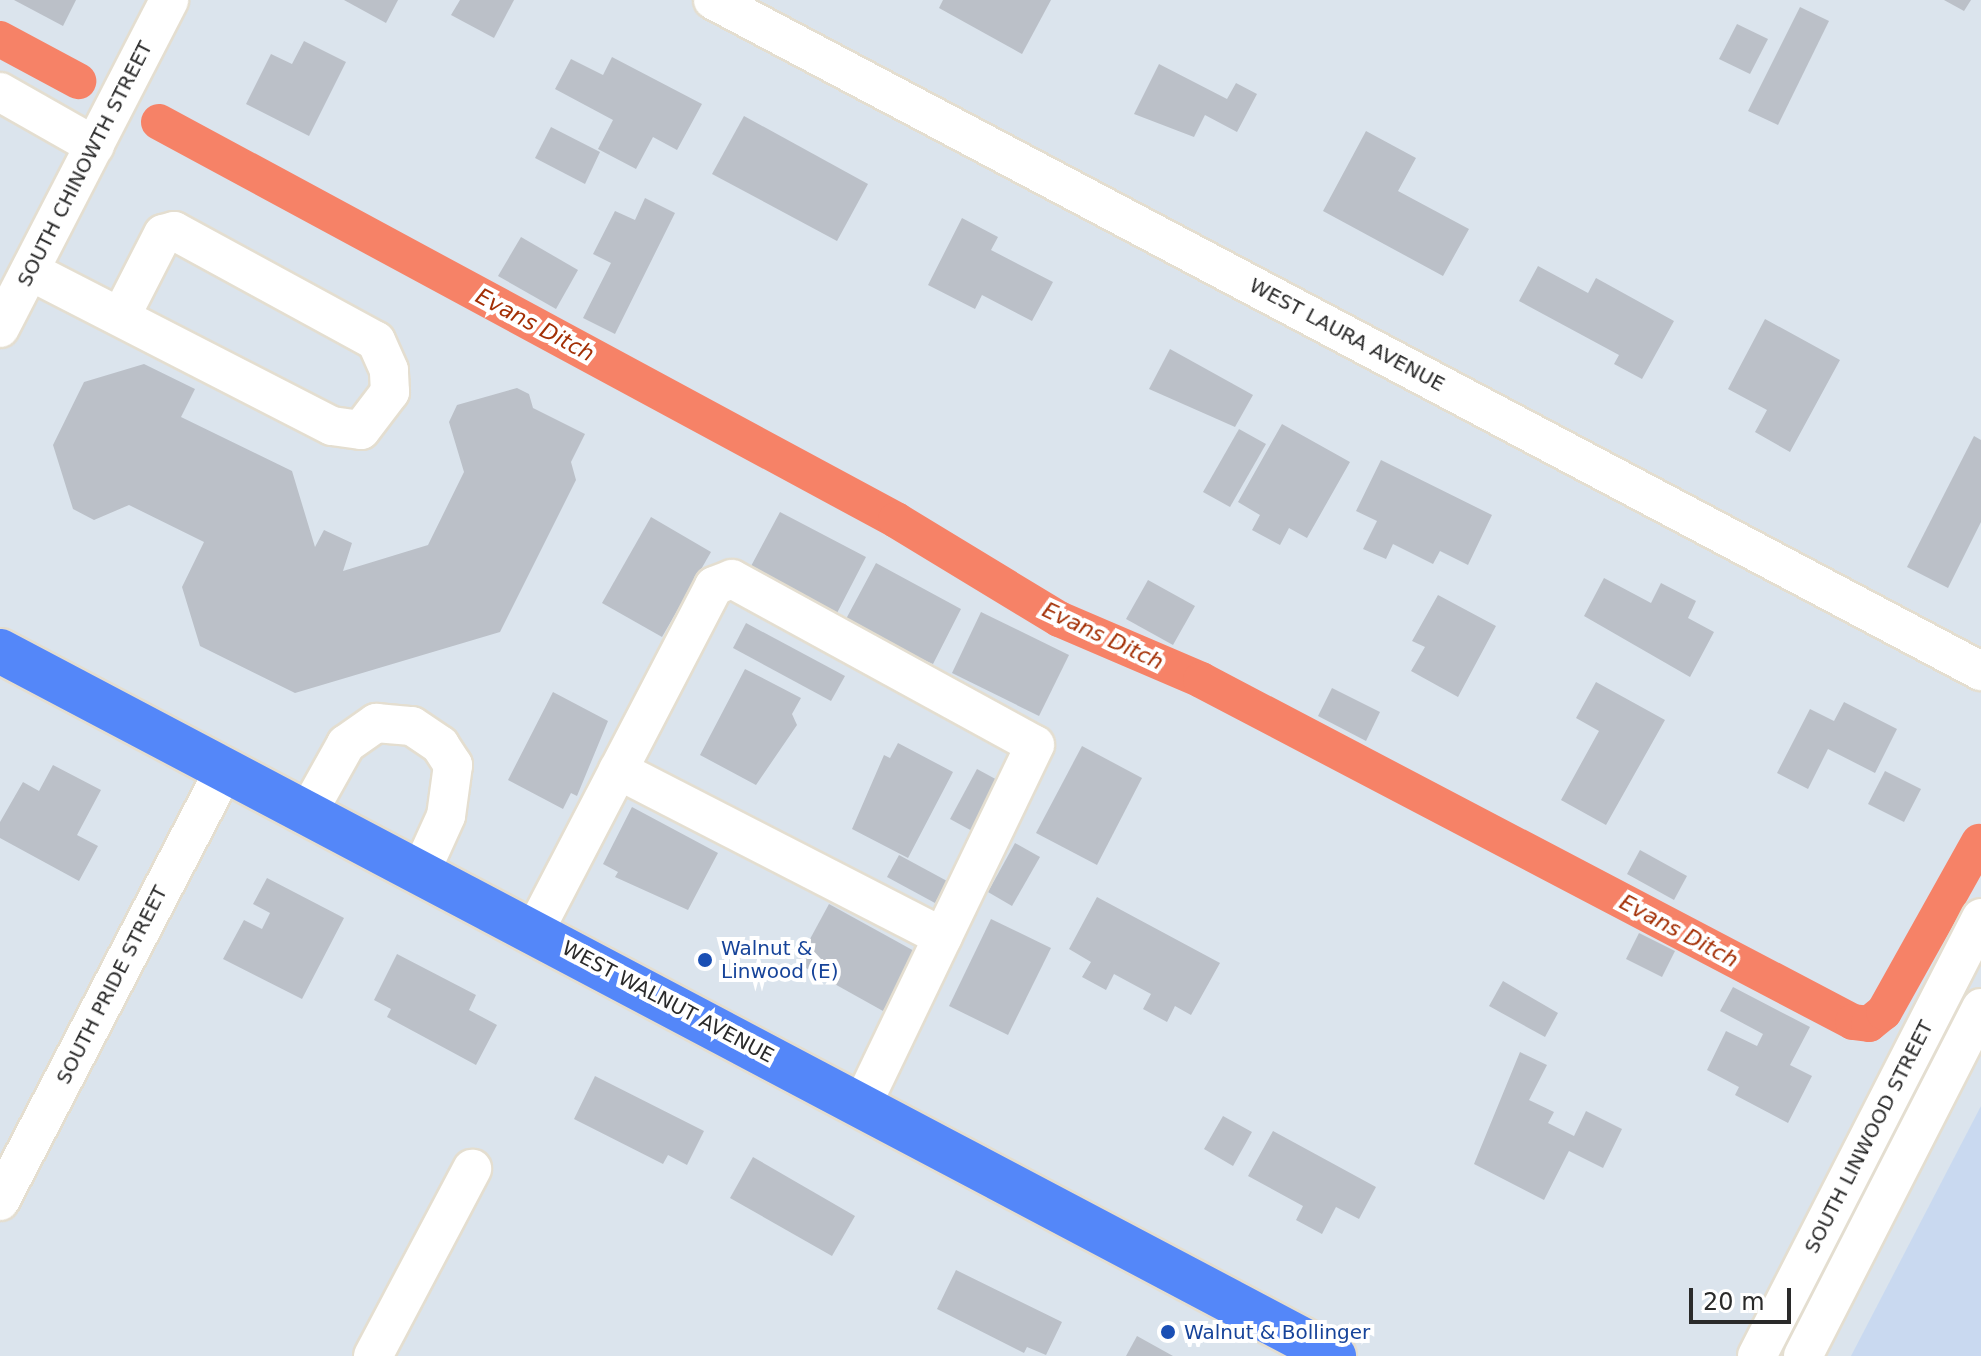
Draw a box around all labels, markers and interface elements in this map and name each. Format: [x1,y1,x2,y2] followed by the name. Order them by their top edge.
[13,37,157,291] street label: SOUTH CHINOWTH STREET
[1245,273,1449,397] street label: WEST LAURA AVENUE
[471,283,599,367] water label: Evans Ditch
[1038,596,1168,676] water label: Evans Ditch
[52,882,172,1088] street label: SOUTH PRIDE STREET
[1615,889,1743,973] water label: Evans Ditch
[558,936,778,1068] street label: WEST WALNUT AVENUE
[721,936,838,983] place label: Walnut & Linwood (E)
[696,951,714,969] marker: Walnut & Linwood (E)
[1800,1017,1938,1257] street label: SOUTH LINWOOD STREET
[1693,1272,1795,1322] scale bar
[1703,1288,1765,1316] text: 20 m
[1184,1320,1370,1344] place label: Walnut & Bollinger
[1159,1323,1177,1341] marker: Walnut & Bollinger

